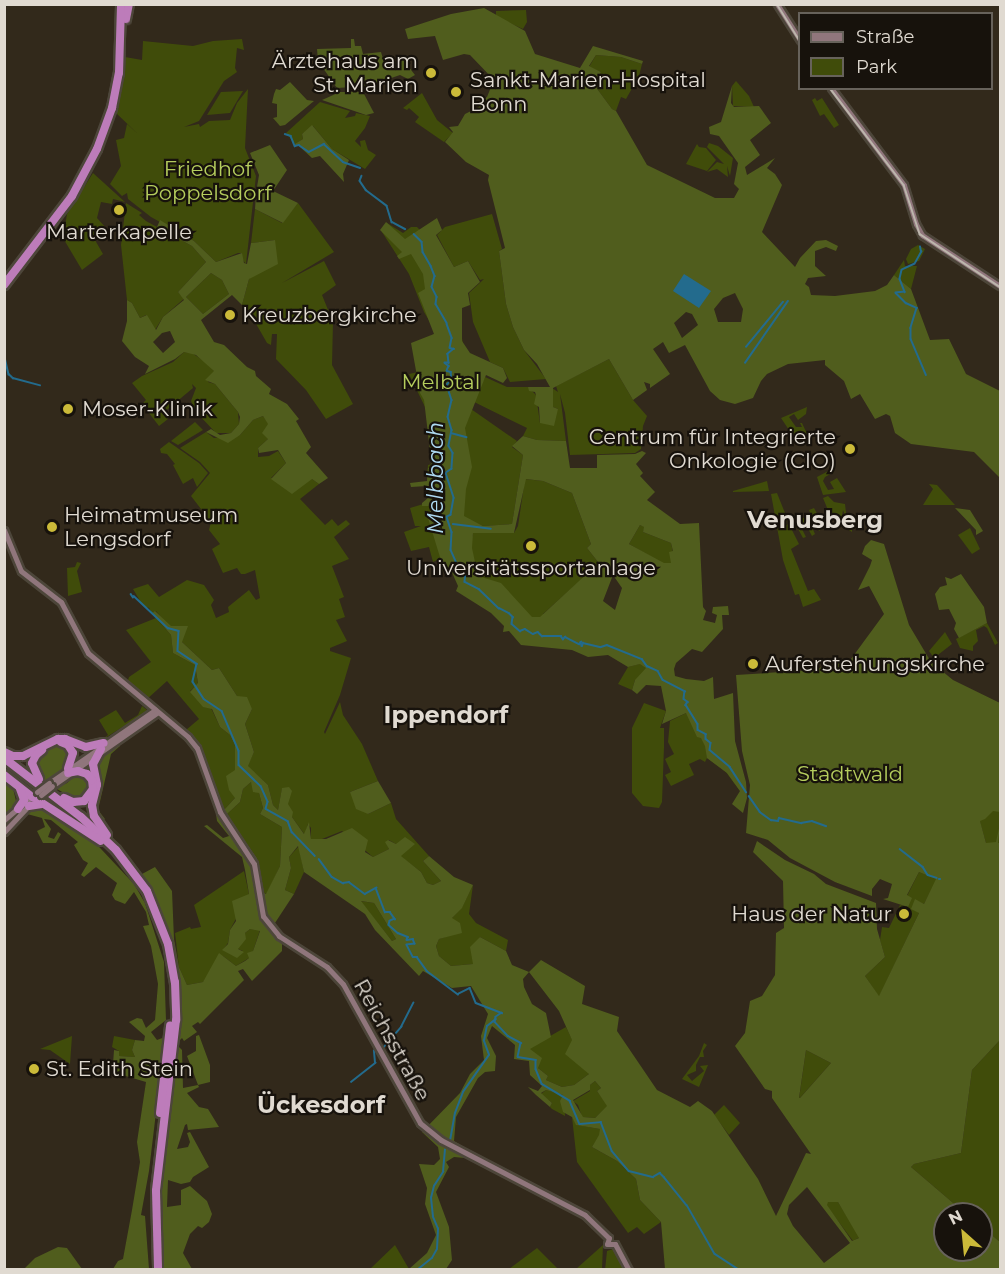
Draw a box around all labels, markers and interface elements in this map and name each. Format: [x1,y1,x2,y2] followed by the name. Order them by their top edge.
[798,12,993,90] legend
[856,26,914,48] text: Straße
[272,48,418,98] place label: Ärztehaus am St. Marien
[856,56,897,78] text: Park
[422,64,440,82] marker: Ärztehaus am St. Marien
[470,67,706,117] place label: Sankt-Marien-Hospital Bonn
[447,83,465,101] marker: Sankt-Marien-Hospital Bonn
[144,156,272,206] park label: Friedhof Poppelsdorf
[112,203,126,217] marker: Marterkapelle
[46,219,192,245] place label: Marterkapelle
[242,302,417,328] place label: Kreuzbergkirche
[223,308,237,322] marker: Kreuzbergkirche
[402,369,480,395] park label: Melbtal
[82,396,213,422] place label: Moser-Klinik
[59,400,77,418] marker: Moser-Klinik
[423,422,449,534] water label: Melbbach
[589,424,836,474] place label: Centrum für Integrierte Onkologie (CIO)
[841,440,859,458] marker: Centrum für Integrierte Onkologie (CIO)
[64,502,238,552] place label: Heimatmuseum Lengsdorf
[747,506,883,534] district label: Venusberg
[45,520,59,534] marker: Heimatmuseum Lengsdorf
[524,539,538,553] marker: Universitätssportanlage
[406,555,656,581] place label: Universitätssportanlage
[765,651,985,677] place label: Auferstehungskirche
[746,657,760,671] marker: Auferstehungskirche
[384,701,508,729] district label: Ippendorf
[797,761,903,787] park label: Stadtwald
[731,901,892,927] place label: Haus der Natur
[897,907,911,921] marker: Haus der Natur
[348,975,436,1105] street label: Reichsstraße
[46,1056,193,1082] place label: St. Edith Stein
[27,1062,41,1076] marker: St. Edith Stein
[257,1091,385,1119] district label: Ückesdorf
[933,1202,993,1262] north arrow
[945,1206,966,1229] text: N

